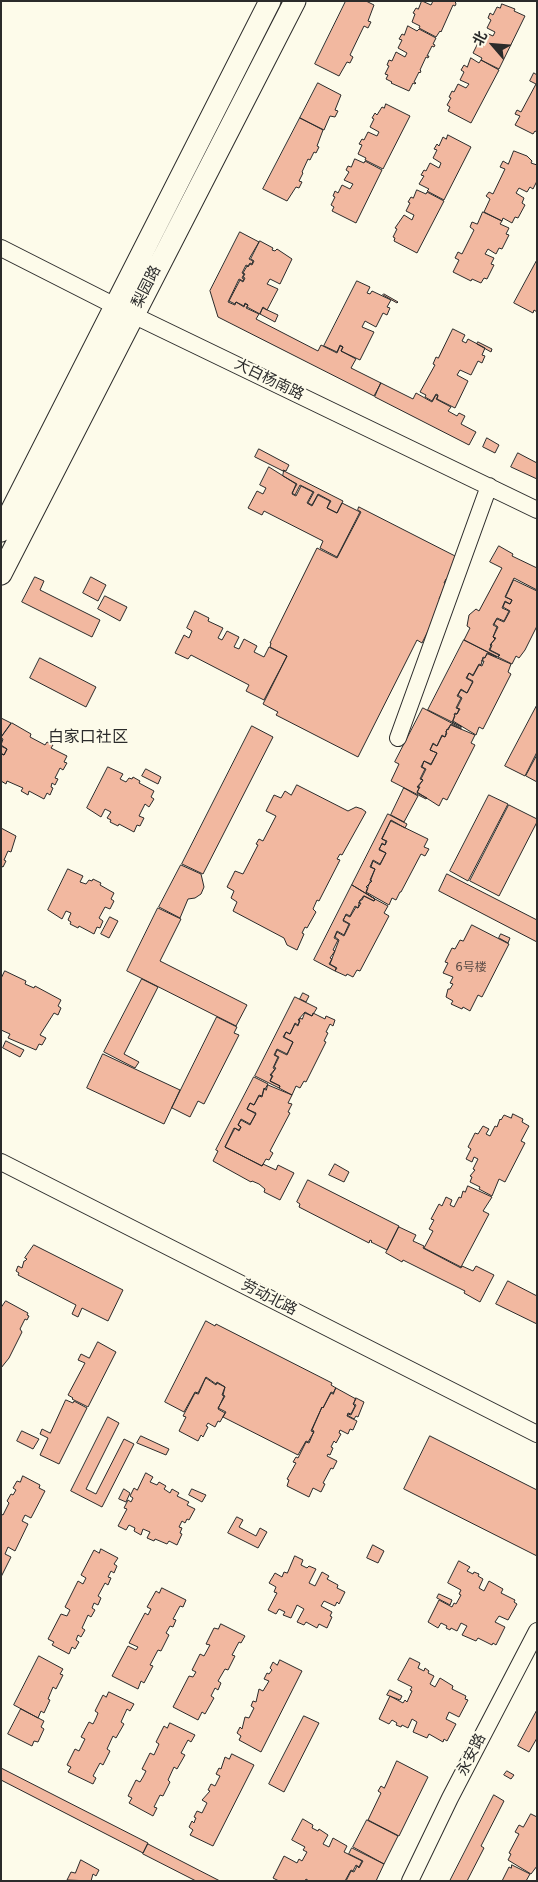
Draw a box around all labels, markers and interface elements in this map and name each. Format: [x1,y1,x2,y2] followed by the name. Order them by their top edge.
[468,20,518,70] north arrow
[469,28,490,48] text: 北
[129,263,165,311] street label: 梨园路
[231,355,307,405] street label: 大白杨南路
[48,728,128,748] district label: 白家口社区
[455,961,487,975] house number: 6号楼
[238,1276,300,1320] street label: 劳动北路
[454,1731,490,1779] street label: 永安路

